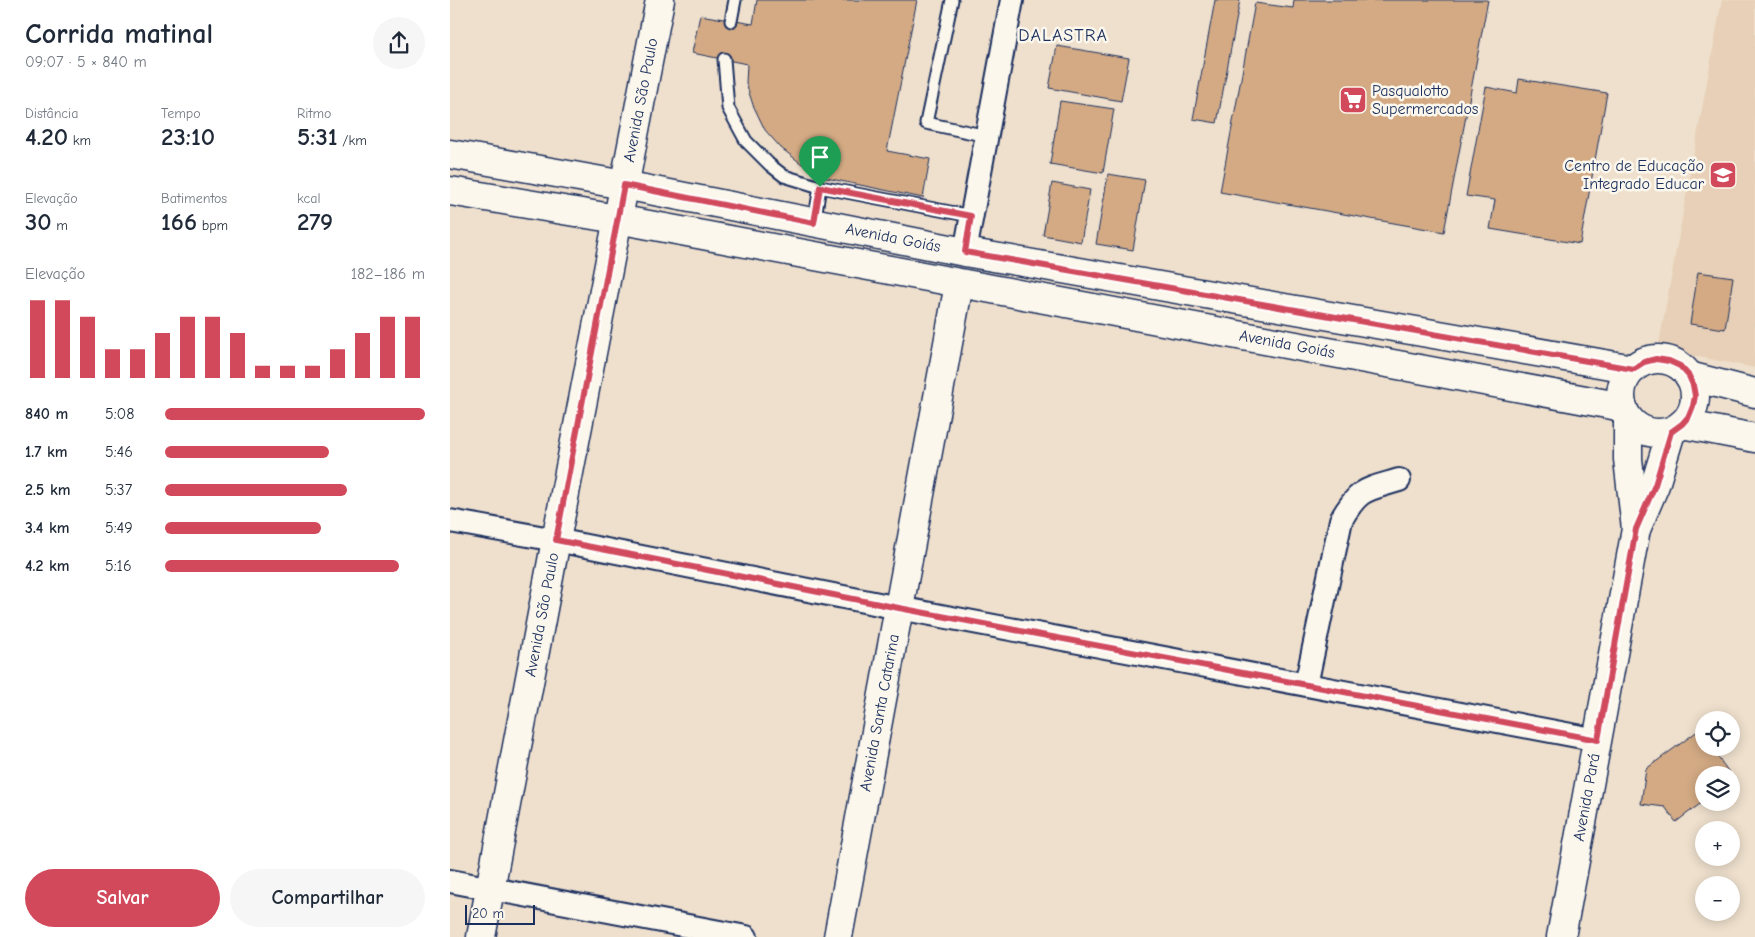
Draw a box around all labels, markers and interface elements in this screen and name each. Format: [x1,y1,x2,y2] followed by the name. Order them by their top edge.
[373,17,425,69] button: share
[25,18,213,50] text: Corrida matinal
[1018,25,1108,46] district label: DALASTRA
[620,37,661,164] street label: Avenida São Paulo
[25,53,147,71] text: 09:07 · 5 × 840 m
[1372,82,1479,118] place label: Pasqualotto Supermercados
[1338,85,1368,115] supermarket icon: Pasqualotto Supermercados
[25,105,79,122] text: Distância
[161,105,201,122] text: Tempo
[297,105,332,122] text: Ritmo
[25,122,68,151] text: 4.20
[161,122,215,151] text: 23:10
[297,122,338,151] text: 5:31
[68,132,91,149] text: km
[338,132,367,149] text: /km
[799,136,841,187] pin
[806,143,834,171] icon: arrive
[1564,157,1705,193] place label: Centro de Educação Integrado Educar
[1708,160,1738,190] school or university icon: Centro de Educação Integrado Educar
[25,190,78,207] text: Elevação
[161,190,227,207] text: Batimentos
[297,190,321,207] text: kcal
[25,207,52,236] text: 30
[161,207,197,236] text: 166
[297,207,333,236] text: 279
[52,217,68,234] text: m
[197,217,228,234] text: bpm
[844,220,943,256] street label: Avenida Goiás
[25,265,85,283] text: Elevação
[351,265,425,283] text: 182–186 m
[1238,326,1337,362] street label: Avenida Goiás
[25,405,68,423] text: 840 m
[105,405,135,423] text: 5:08
[25,443,68,461] text: 1.7 km
[105,443,133,461] text: 5:46
[25,481,71,499] text: 2.5 km
[105,481,132,499] text: 5:37
[25,519,70,537] text: 3.4 km
[105,519,133,537] text: 5:49
[521,551,562,678] street label: Avenida São Paulo
[25,557,70,575] text: 4.2 km
[105,557,132,575] text: 5:16
[856,633,903,793] street label: Avenida Santa Catarina
[1695,711,1740,921] map controls
[1695,711,1740,756] button: locate
[1570,752,1604,843] street label: Avenida Pará
[1695,766,1740,811] button: layers
[1695,821,1740,866] button: +
[25,869,220,927] button: Salvar
[230,869,425,927] button: Compartilhar
[1695,876,1740,921] button: −
[465,902,535,925] scale bar
[472,905,504,922] text: 20 m

